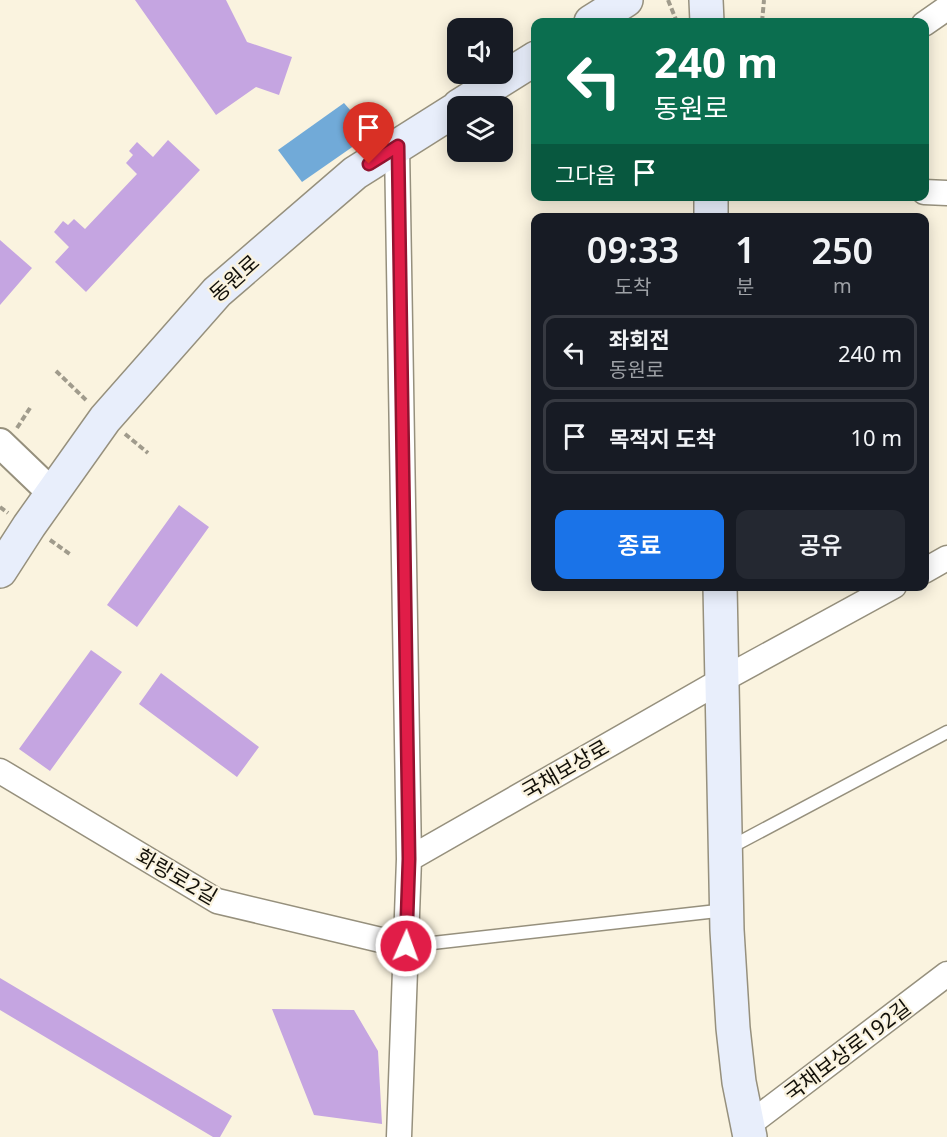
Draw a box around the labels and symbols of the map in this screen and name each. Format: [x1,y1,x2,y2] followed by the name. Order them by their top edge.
[343,102,394,164] pin
[203,248,265,308] street label: 동원로
[516,733,614,805] street label: 국채보상로
[131,842,223,910] street label: 화랑로2길
[374,914,438,978] position arrow
[778,993,916,1107] street label: 국채보상로192길

